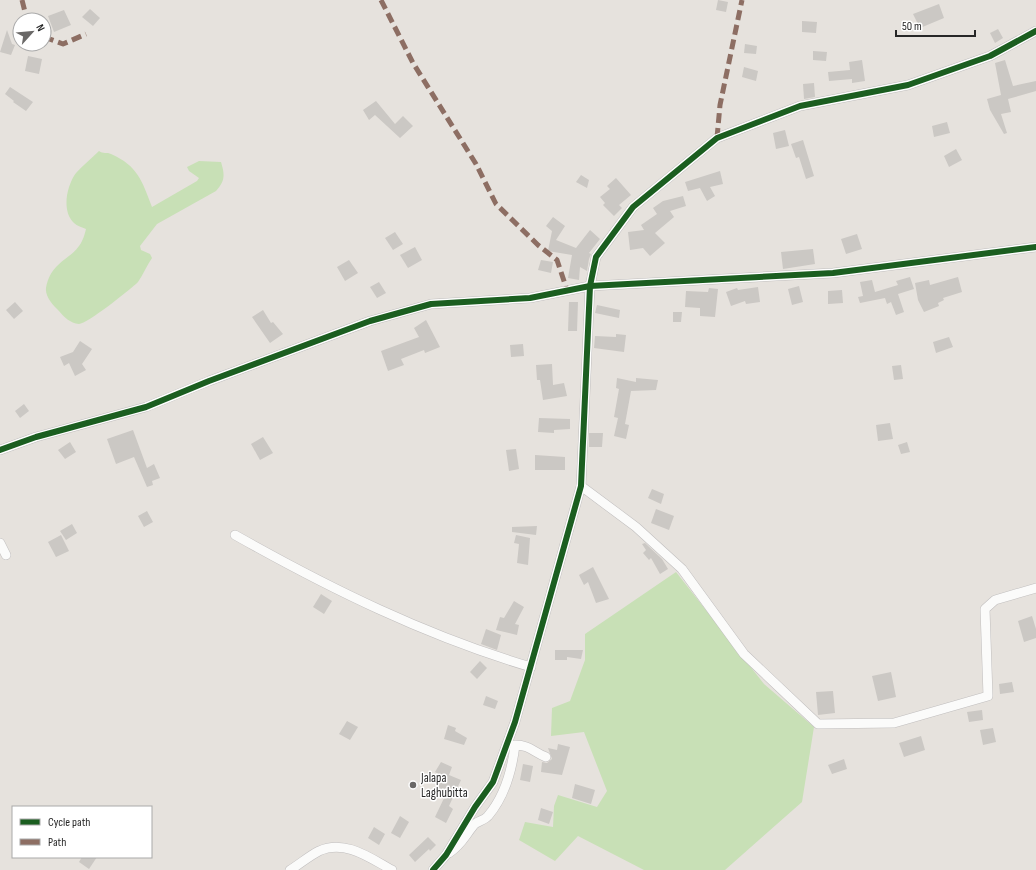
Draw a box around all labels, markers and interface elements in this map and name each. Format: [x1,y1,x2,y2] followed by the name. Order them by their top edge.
[12,12,52,52] north arrow
[896,12,975,38] scale bar
[902,19,922,34] text: 50 m
[33,22,48,33] text: N
[420,770,468,801] place label: Jalapa Laghubitta
[408,780,418,790] marker: Jalapa Laghubitta
[12,806,152,858] legend
[48,815,90,830] text: Cycle path
[48,835,66,850] text: Path

